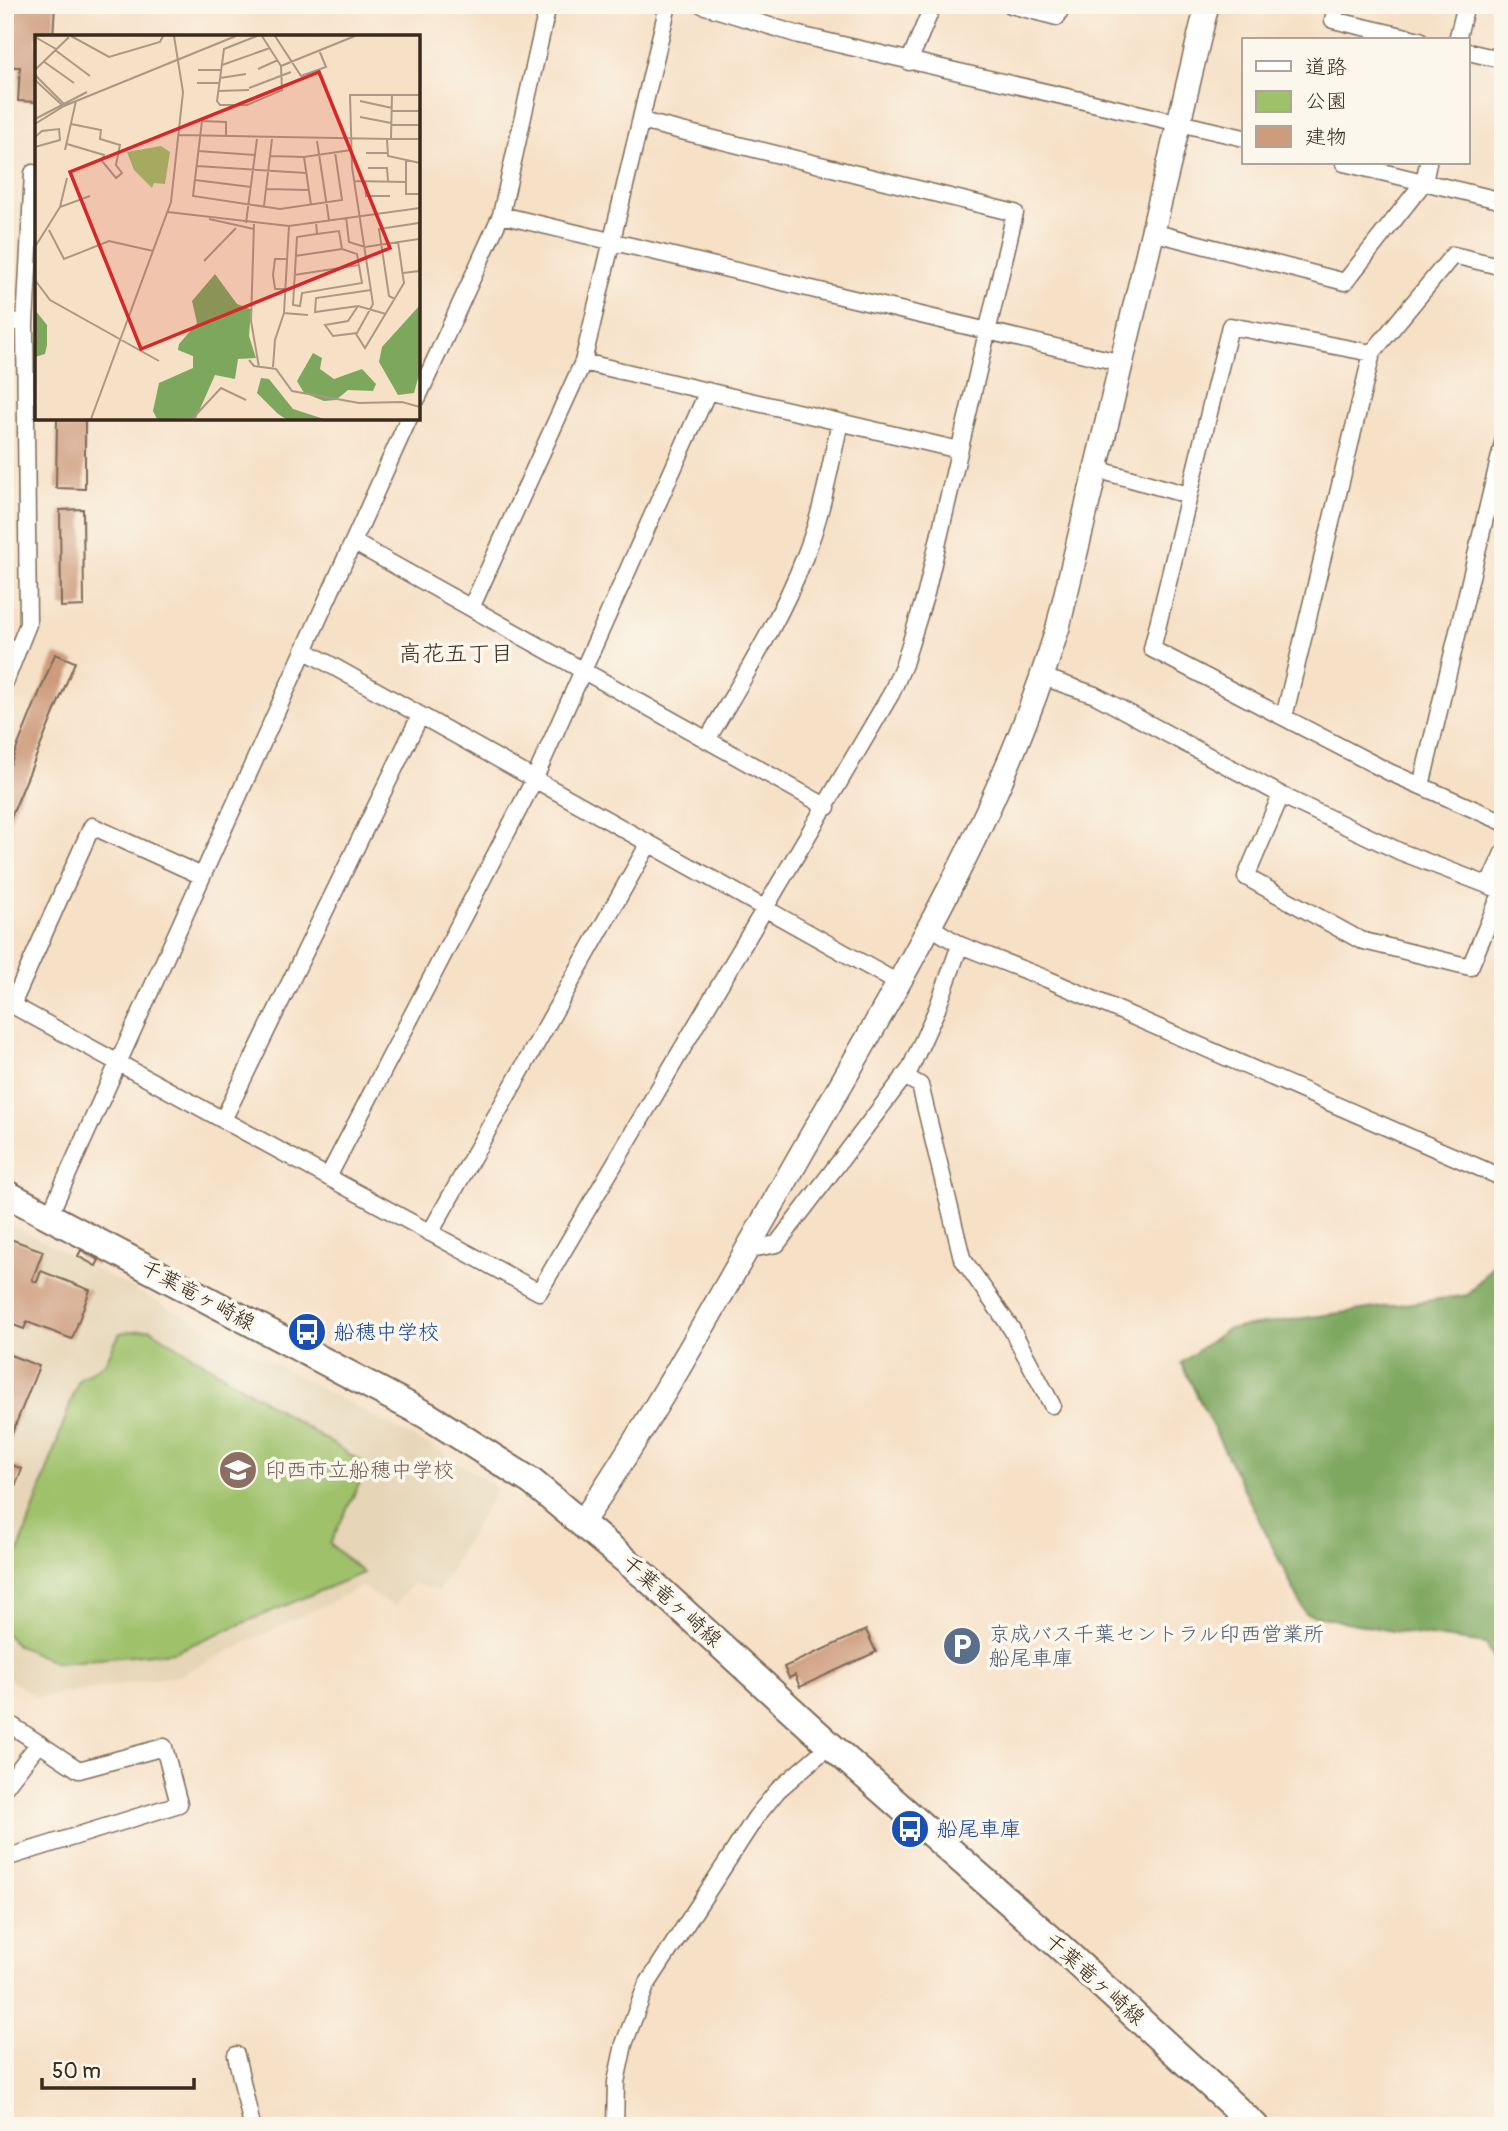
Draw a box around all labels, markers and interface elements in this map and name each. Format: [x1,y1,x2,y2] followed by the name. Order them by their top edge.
[35,35,420,420] inset map
[1242,38,1470,164] legend
[1305,54,1347,81] text: 道路
[1305,88,1347,115] text: 公園
[1305,124,1347,151] text: 建物
[399,639,514,668] district label: 高花五丁目
[136,1254,260,1337] street label: 千葉竜ヶ崎線
[286,1311,328,1353] bus stop icon: 船穂中学校
[334,1319,439,1346] place label: 船穂中学校
[217,1449,259,1491] school or university icon: 印西市立船穂中学校
[265,1457,454,1484] place label: 印西市立船穂中学校
[616,1549,728,1654] street label: 千葉竜ヶ崎線
[989,1621,1324,1672] place label: 京成バス千葉セントラル印西営業所 船尾車庫
[941,1625,983,1667] parking icon: 京成バス千葉セントラル印西営業所 船尾車庫
[889,1808,931,1850] bus stop icon: 船尾車庫
[937,1816,1021,1843] place label: 船尾車庫
[1039,1927,1151,2032] street label: 千葉竜ヶ崎線
[42,2047,194,2091] scale bar
[52,2058,101,2085] text: 50 m

